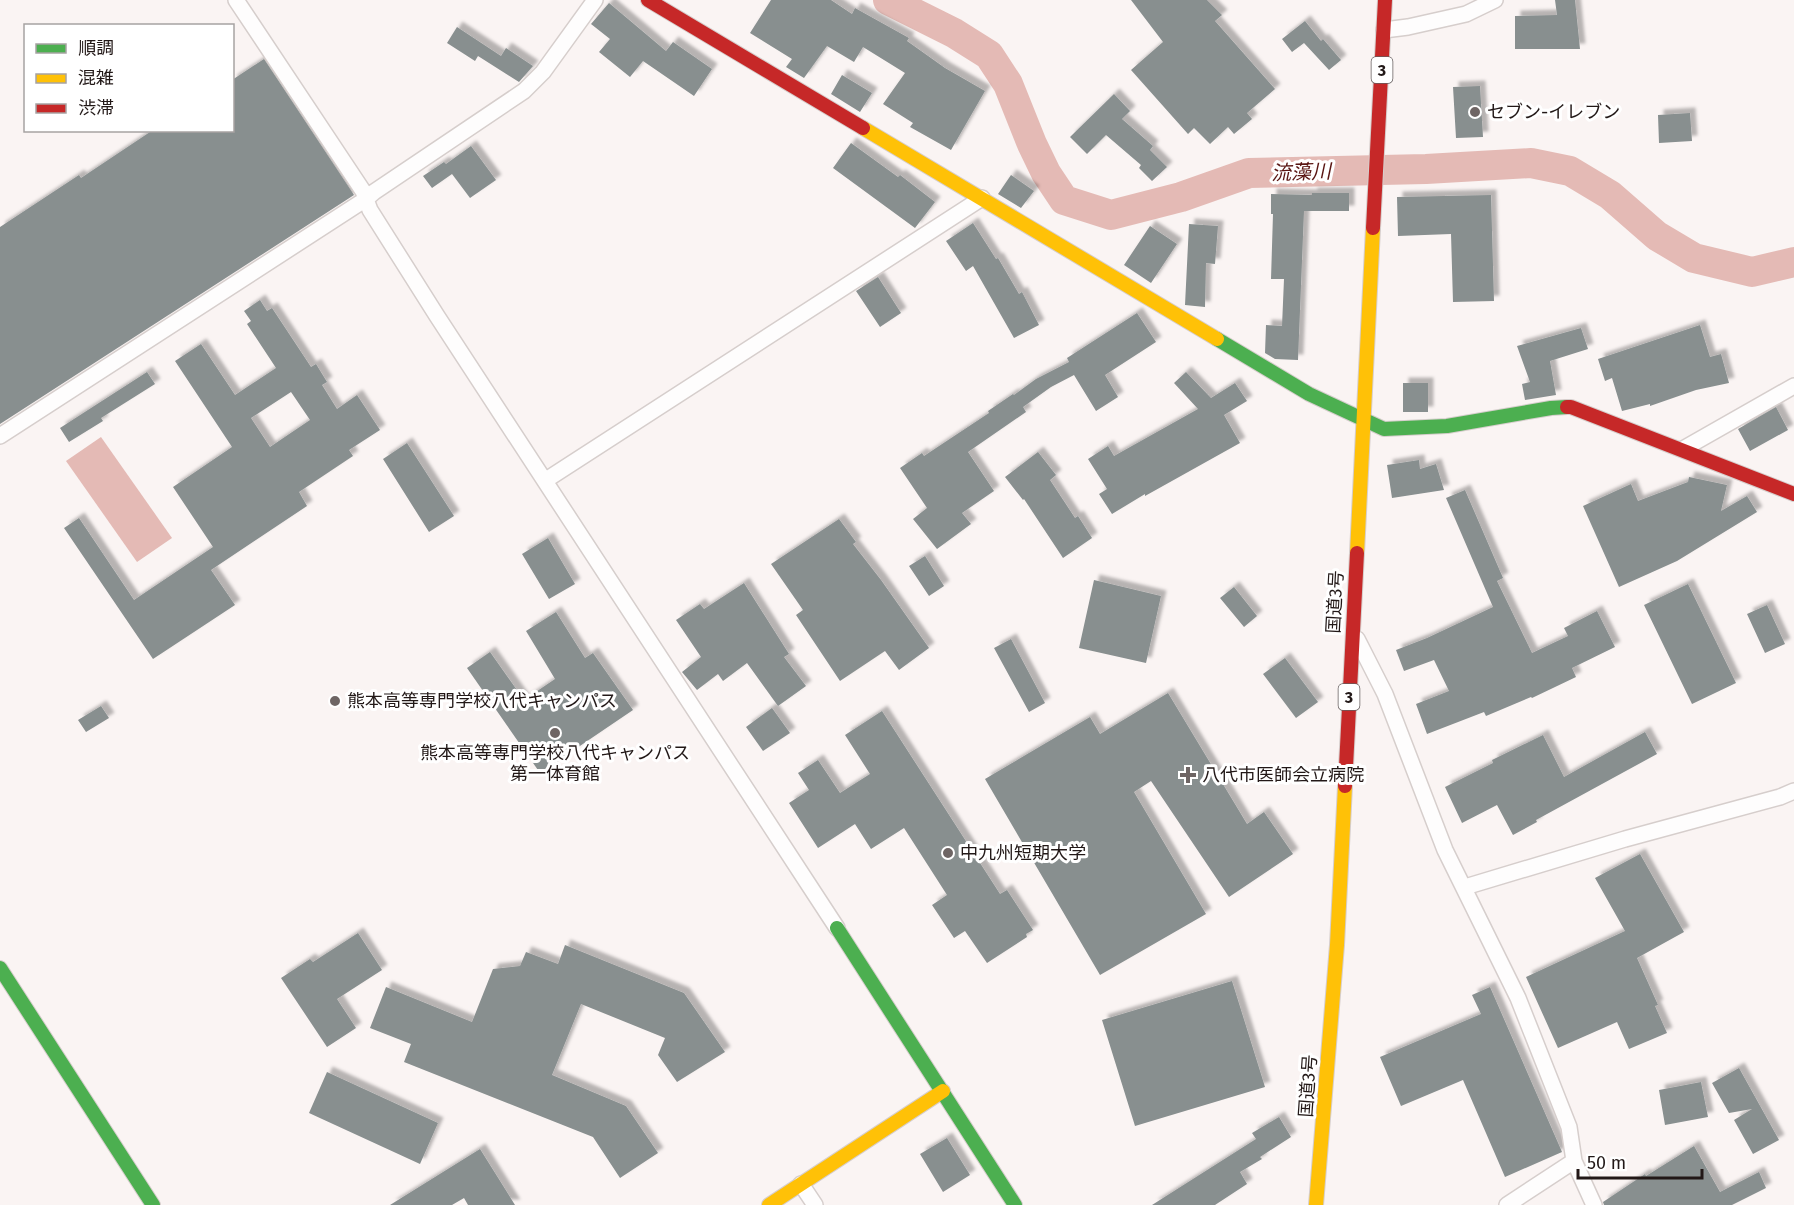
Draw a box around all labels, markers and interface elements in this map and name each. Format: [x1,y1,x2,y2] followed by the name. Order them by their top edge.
[24,24,234,132] legend
[78,37,114,59] text: 順調
[1372,57,1392,83] road number: 3
[78,67,114,89] text: 混雑
[78,97,114,119] text: 渋滞
[1487,101,1620,123] place label: セブン-イレブン
[1468,105,1482,119] marker: セブン-イレブン
[1271,159,1333,185] water label: 流藻川
[1322,570,1348,634] street label: 国道3号
[1338,684,1360,710] road number: 3
[347,690,617,712] place label: 熊本高等専門学校八代キャンパス
[328,694,342,708] marker: 熊本高等専門学校八代キャンパス
[548,726,562,740] marker: 熊本高等専門学校八代キャンパス 第一体育館
[420,742,690,785] place label: 熊本高等専門学校八代キャンパス 第一体育館
[1202,764,1364,786] place label: 八代市医師会立病院
[1179,766,1197,784] marker: 八代市医師会立病院
[960,842,1086,864] place label: 中九州短期大学
[941,846,955,860] marker: 中九州短期大学
[1295,1054,1321,1118] street label: 国道3号
[1578,1142,1702,1180] scale bar
[1587,1152,1626,1174] text: 50 m

